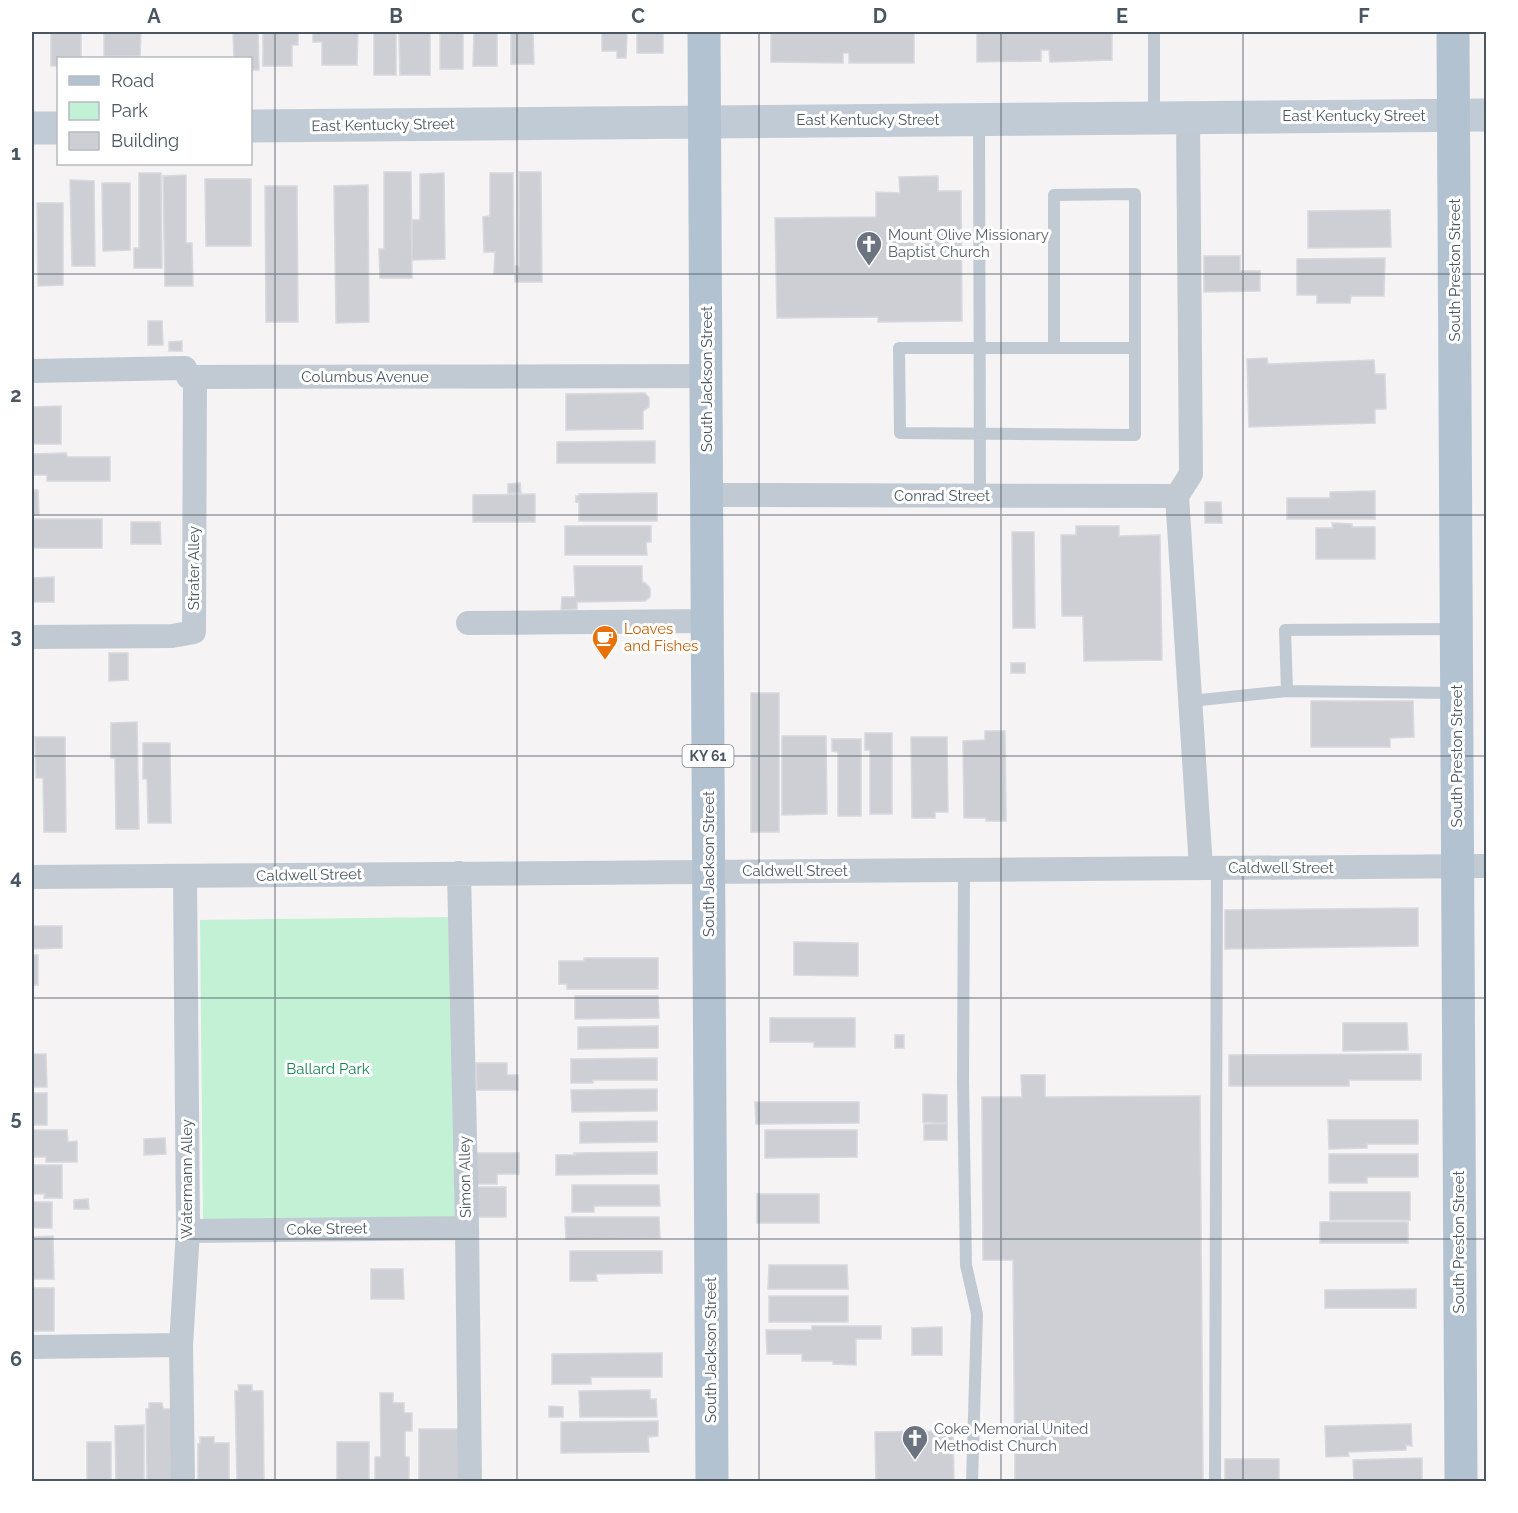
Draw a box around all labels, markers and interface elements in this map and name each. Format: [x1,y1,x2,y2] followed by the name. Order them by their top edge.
[147,4,161,28] text: A
[389,4,403,28] text: B
[631,4,645,28] text: C
[873,4,887,28] text: D
[1116,4,1128,28] text: E
[1358,4,1370,28] text: F
[57,57,252,165] legend
[111,70,154,91] text: Road
[111,100,148,121] text: Park
[1282,107,1426,125] street label: East Kentucky Street
[796,111,940,129] street label: East Kentucky Street
[311,115,455,135] street label: East Kentucky Street
[111,130,179,151] text: Building
[11,141,21,165] text: 1
[1446,199,1464,341] street label: South Preston Street
[888,226,1049,261] place label: Mount Olive Missionary Baptist Church
[854,229,884,267] church icon: Mount Olive Missionary Baptist Church
[698,306,716,452] street label: South Jackson Street
[301,368,429,386] street label: Columbus Avenue
[10,383,22,407] text: 2
[894,487,990,505] street label: Conrad Street
[185,526,203,610] street label: Strater Alley
[624,620,698,655] place label: Loaves and Fishes
[590,623,620,661] cafe icon: Loaves and Fishes
[10,624,22,648] text: 3
[1448,685,1466,827] street label: South Preston Street
[682,745,734,767] road number: KY 61
[700,791,718,937] street label: South Jackson Street
[1228,859,1334,877] street label: Caldwell Street
[742,862,848,880] street label: Caldwell Street
[10,865,22,889] text: 4
[256,865,362,885] street label: Caldwell Street
[286,1060,370,1078] park label: Ballard Park
[10,1106,22,1130] text: 5
[178,1119,196,1239] street label: Watermann Alley
[455,1136,475,1218] street label: Simon Alley
[1450,1171,1468,1313] street label: South Preston Street
[286,1219,368,1239] street label: Coke Street
[702,1277,720,1423] street label: South Jackson Street
[10,1347,22,1371] text: 6
[934,1420,1088,1455] place label: Coke Memorial United Methodist Church
[900,1423,930,1461] church icon: Coke Memorial United Methodist Church

